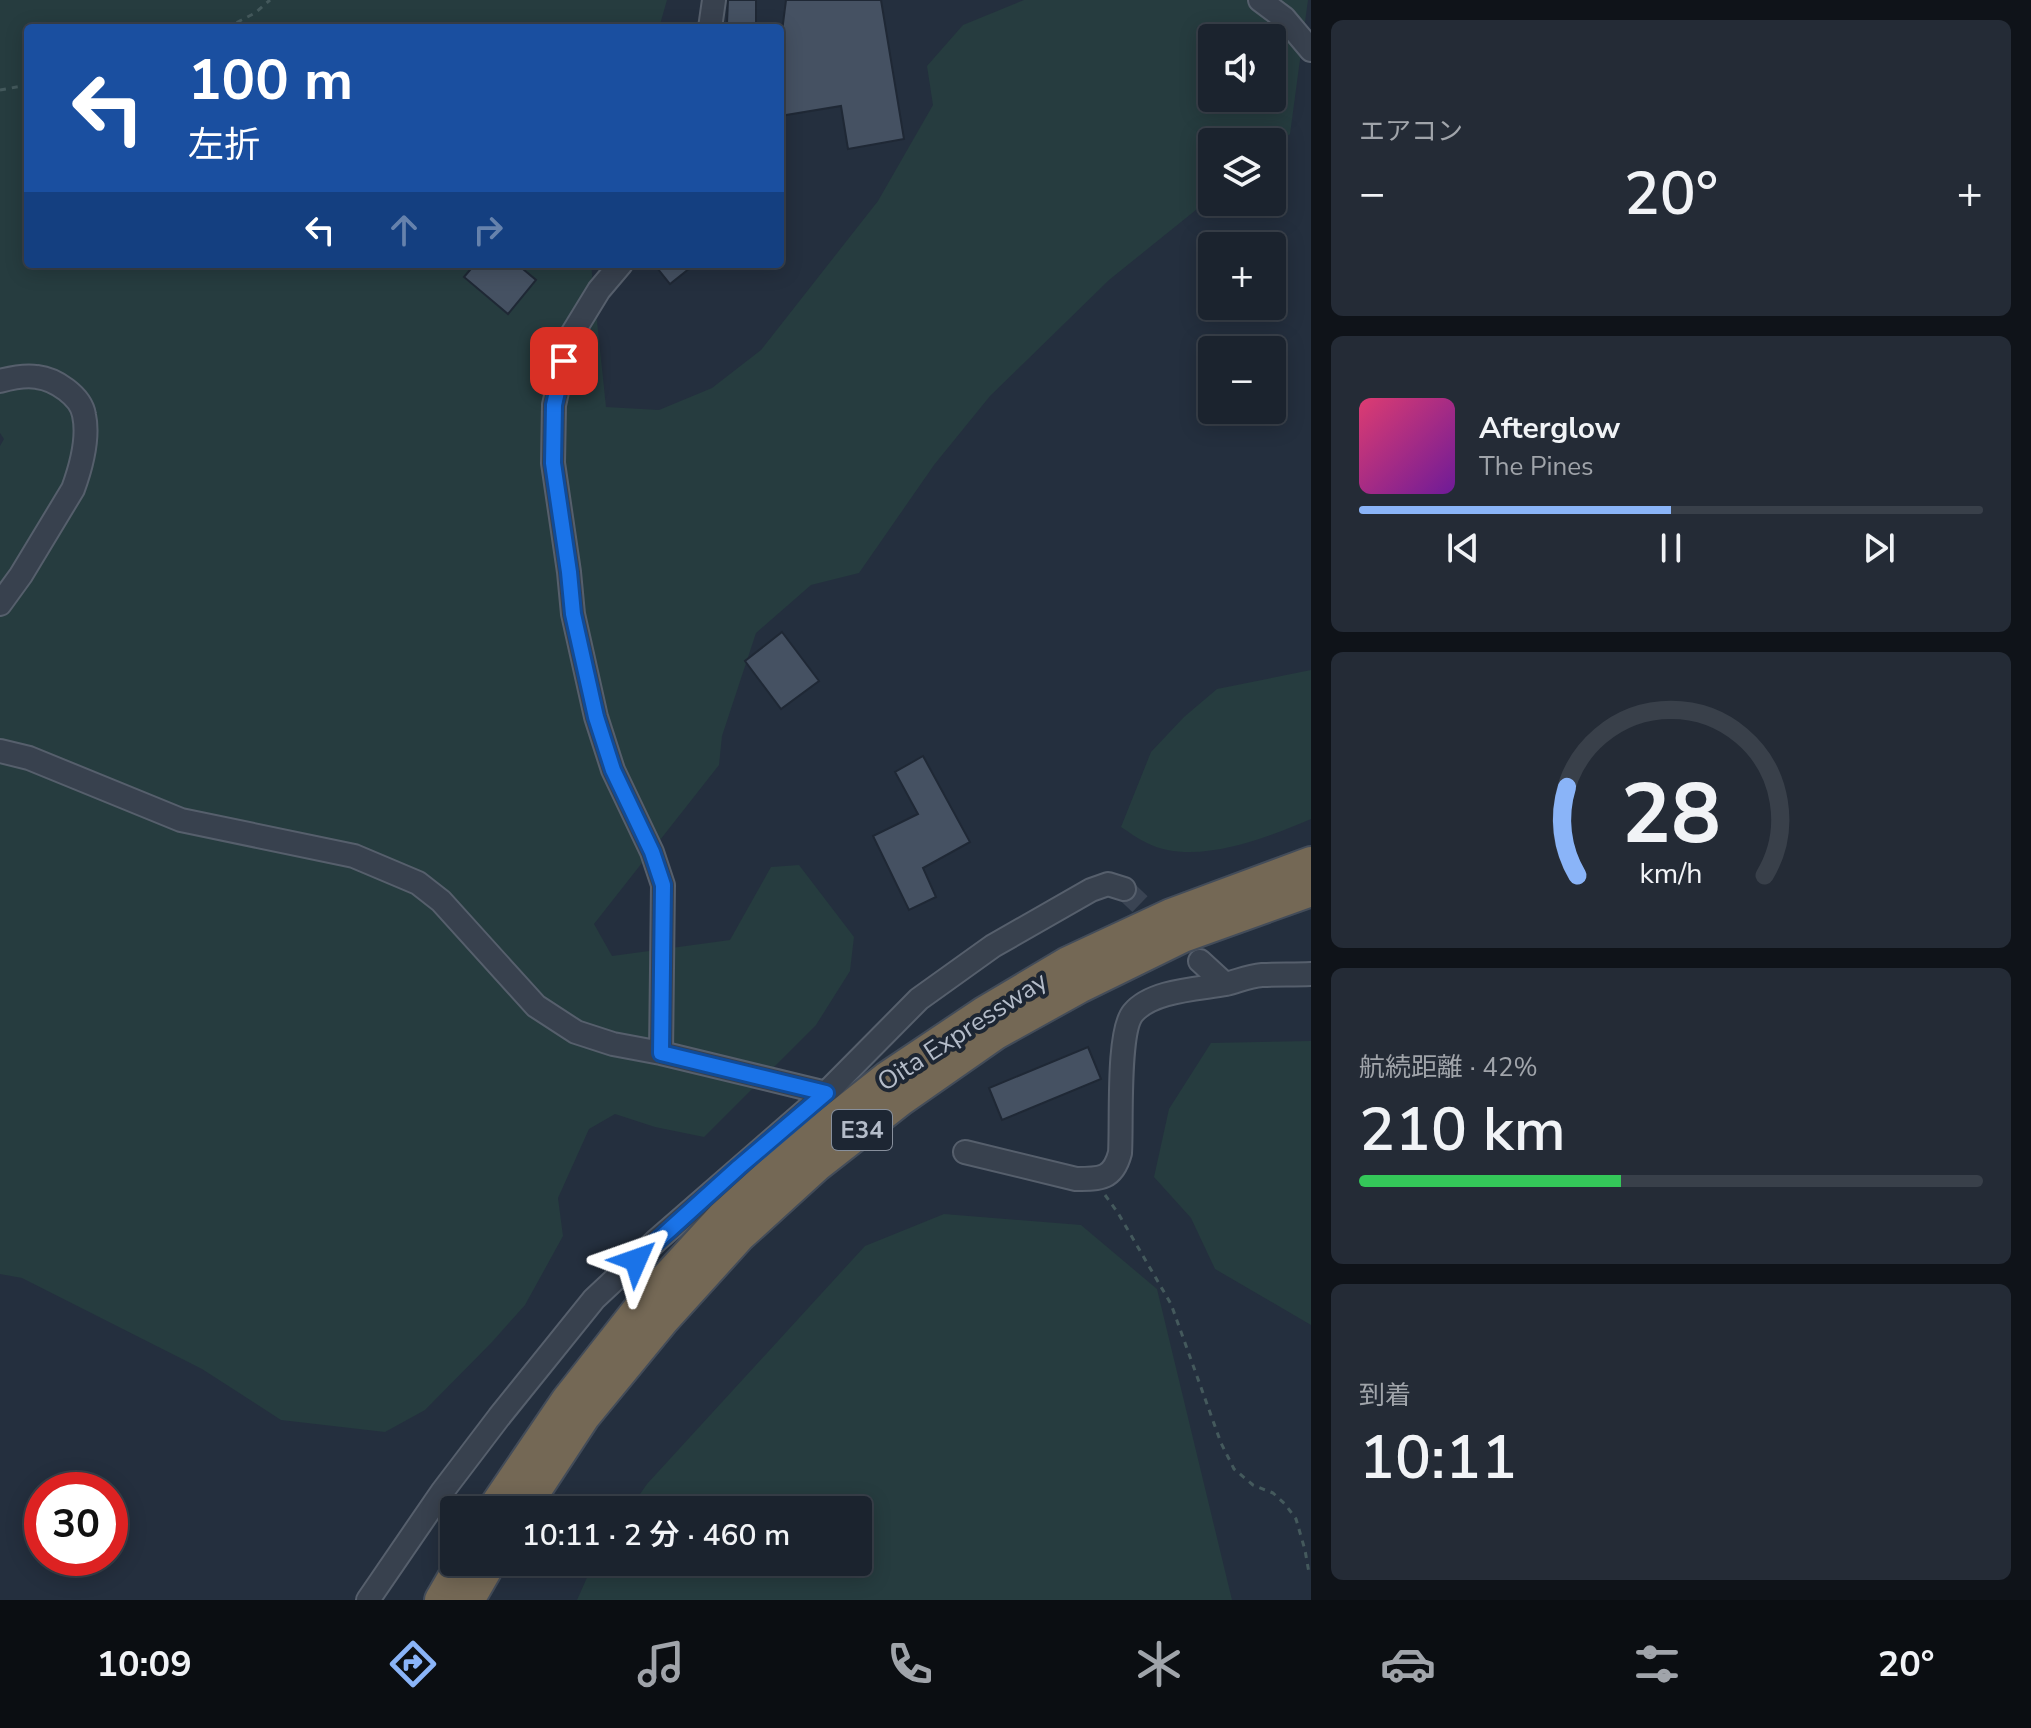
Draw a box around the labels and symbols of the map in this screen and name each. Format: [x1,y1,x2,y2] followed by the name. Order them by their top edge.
[530,327,598,395] pin
[871,963,1054,1099] street label: Oita Expressway
[832,1110,892,1150] road number: E34
[594,1218,678,1302] position arrow
[24,1472,128,1576] speed limit sign: 30

